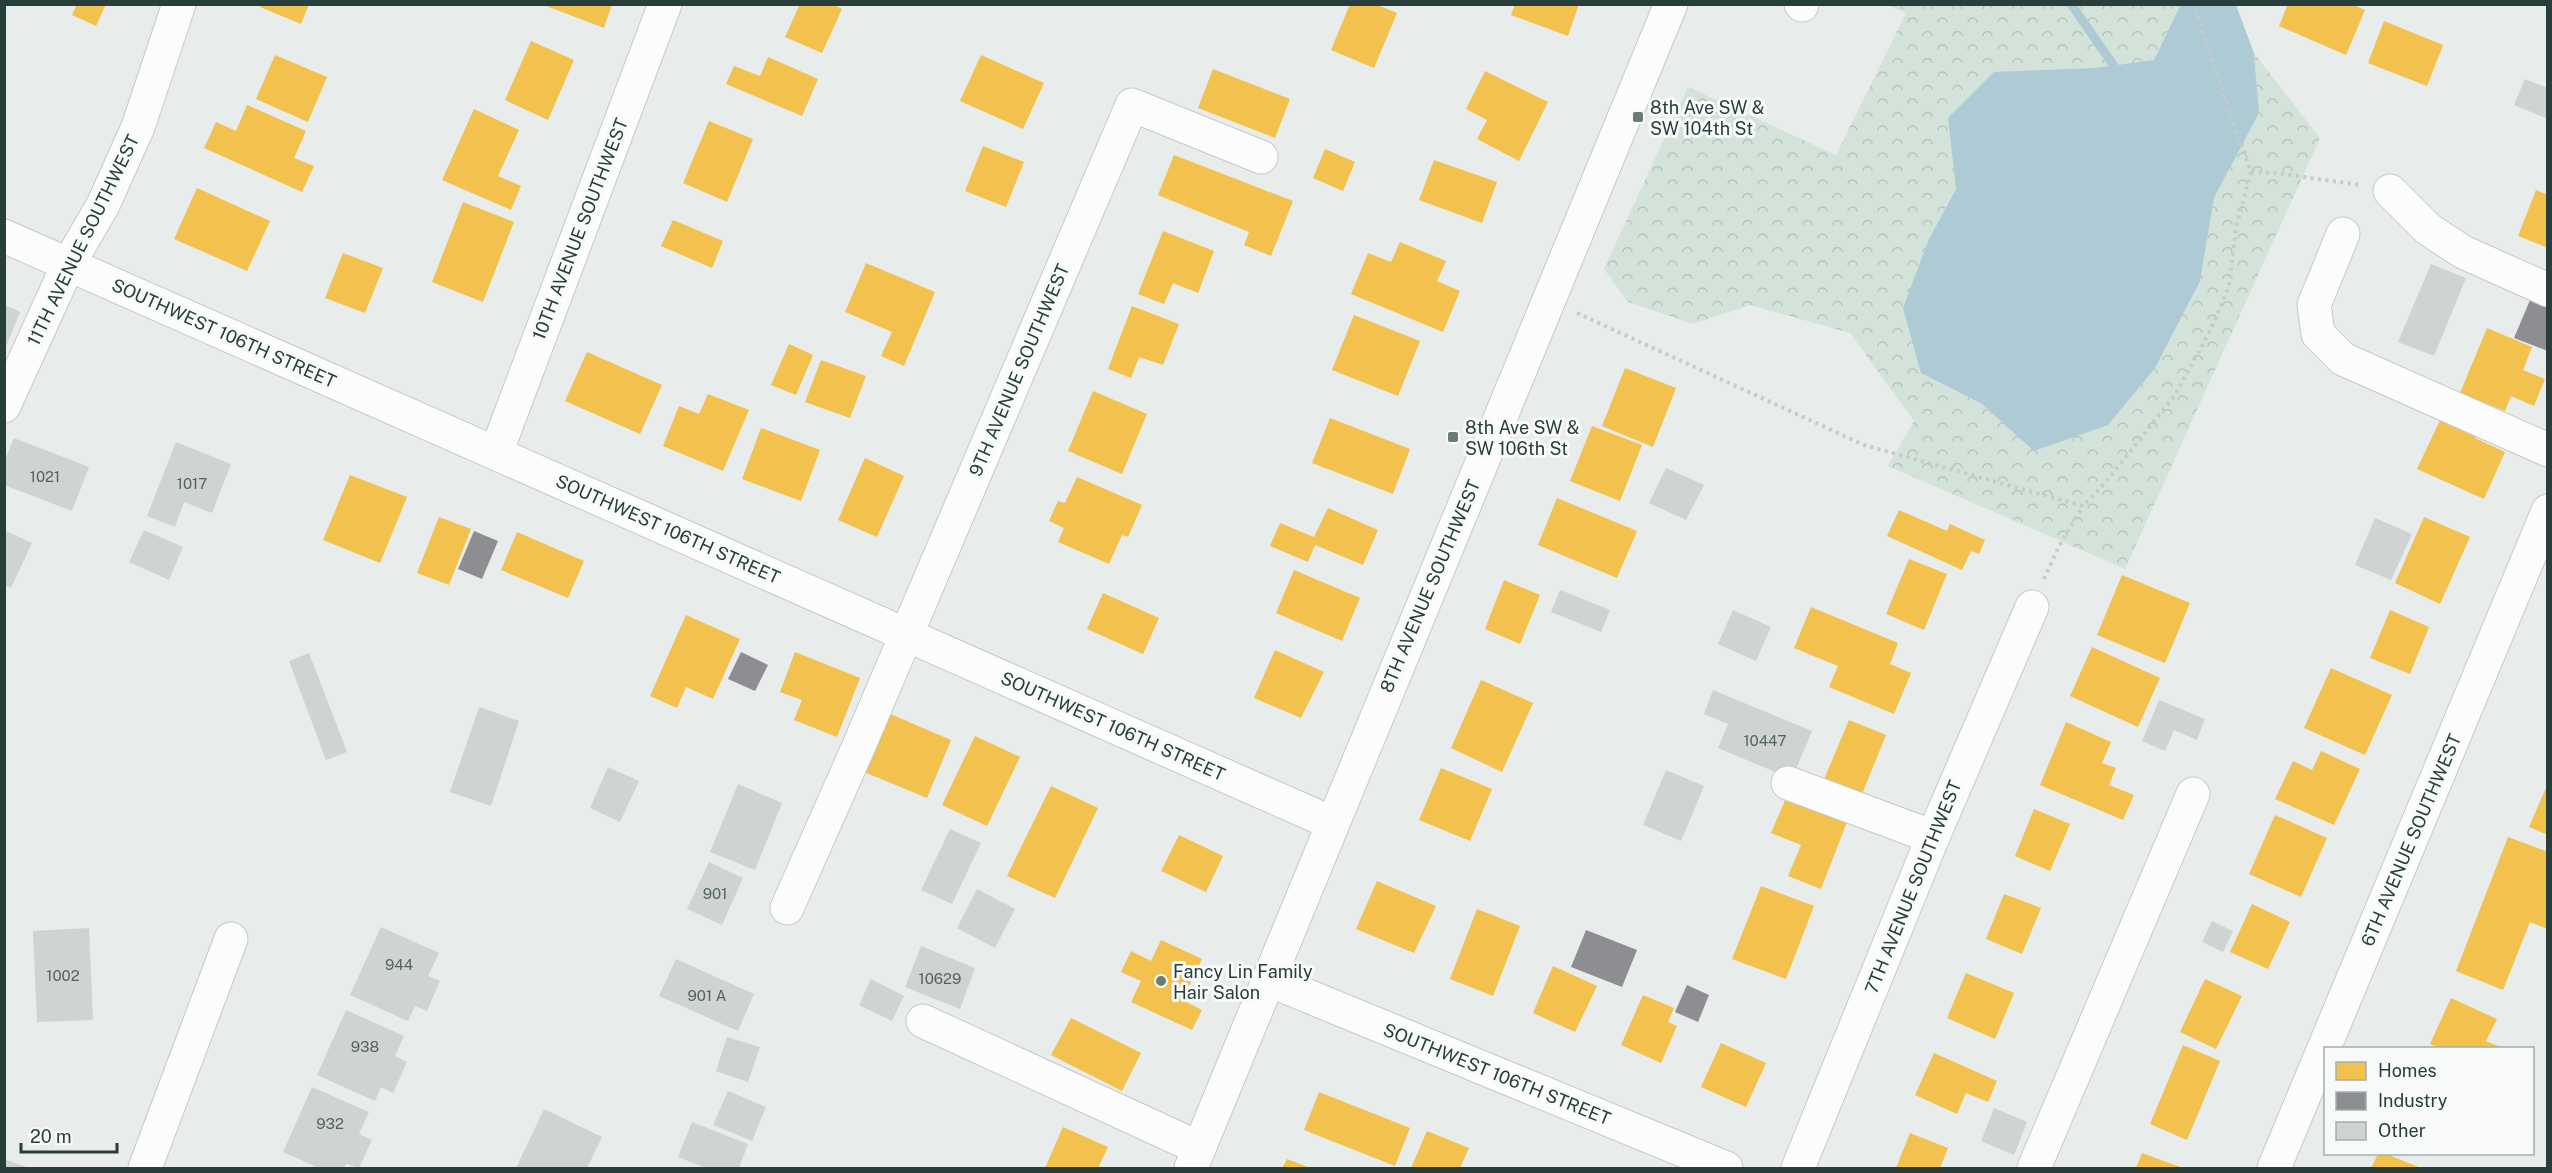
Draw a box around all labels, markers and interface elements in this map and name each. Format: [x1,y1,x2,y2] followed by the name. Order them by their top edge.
[1650,97,1764,139] place label: 8th Ave SW & SW 104th St
[1631,110,1645,124] marker: 8th Ave SW & SW 104th St
[528,115,632,343] street label: 10TH AVENUE SOUTHWEST
[23,131,143,349] street label: 11TH AVENUE SOUTHWEST
[965,260,1073,479] street label: 9TH AVENUE SOUTHWEST
[109,274,340,392] street label: SOUTHWEST 106TH STREET
[1465,417,1579,459] place label: 8th Ave SW & SW 106th St
[1446,430,1460,444] marker: 8th Ave SW & SW 106th St
[30,468,60,485] house number: 1021
[553,470,784,588] street label: SOUTHWEST 106TH STREET
[177,475,207,492] house number: 1017
[1376,476,1485,695] street label: 8TH AVENUE SOUTHWEST
[998,667,1229,785] street label: SOUTHWEST 106TH STREET
[2357,730,2465,949] street label: 6TH AVENUE SOUTHWEST
[1743,732,1787,749] house number: 10447
[1861,777,1966,997] street label: 7TH AVENUE SOUTHWEST
[703,885,727,902] house number: 901
[385,956,413,973] house number: 944
[1173,961,1313,1003] place label: Fancy Lin Family Hair Salon
[46,967,80,984] house number: 1002
[919,970,961,987] house number: 10629
[1154,974,1168,988] marker: Fancy Lin Family Hair Salon
[688,987,727,1004] house number: 901 A
[1380,1019,1614,1129] street label: SOUTHWEST 106TH STREET
[351,1038,379,1055] house number: 938
[2324,1047,2534,1155] legend
[2378,1060,2437,1081] text: Homes
[2378,1090,2448,1111] text: Industry
[316,1115,344,1132] house number: 932
[21,1116,117,1154] scale bar
[2378,1120,2426,1141] text: Other
[30,1126,72,1147] text: 20 m

